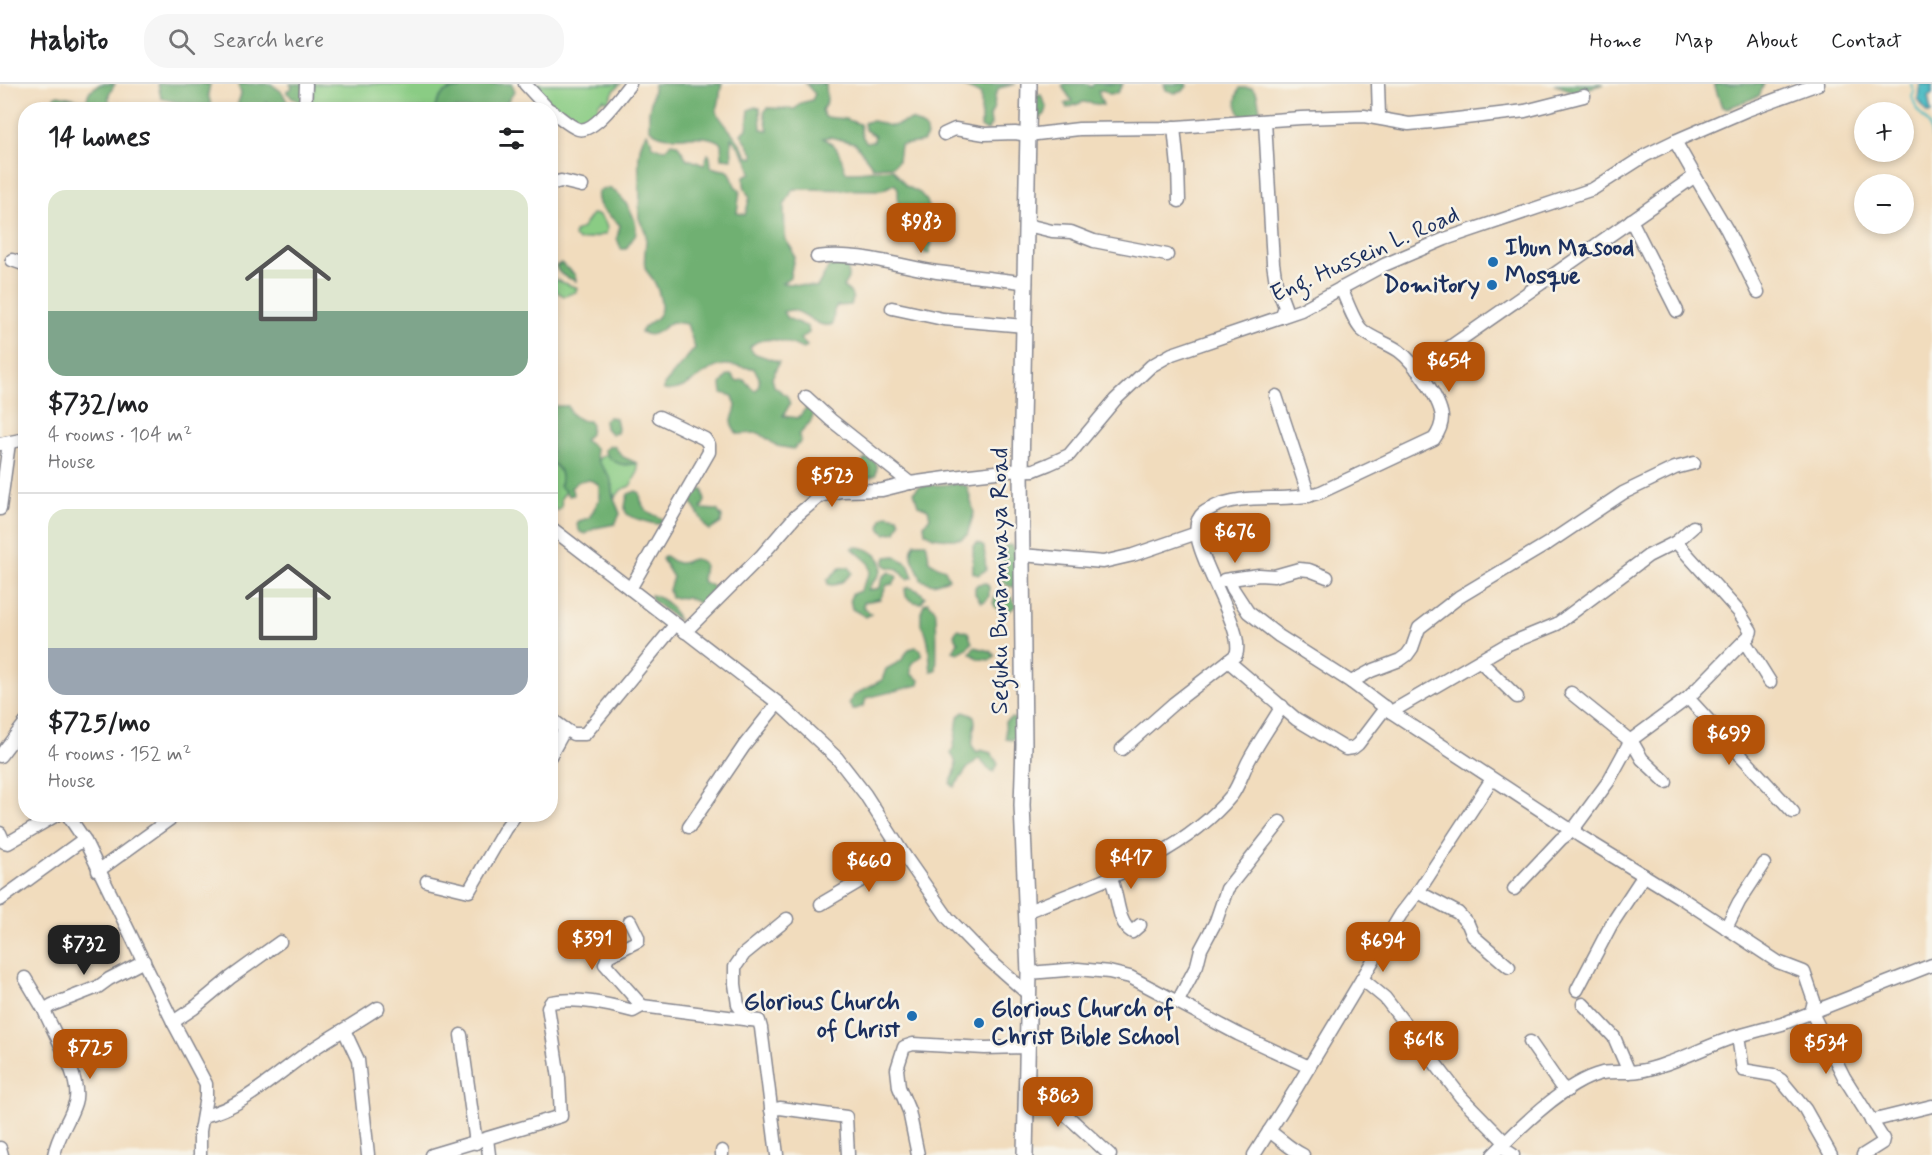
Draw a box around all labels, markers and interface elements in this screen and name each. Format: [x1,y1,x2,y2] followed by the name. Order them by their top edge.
[144,14,564,68] search box
[30,23,108,60] text: Habito
[165,25,198,58] icon: search
[213,27,324,55] text: Search here
[1590,27,1642,55] text: Home
[1675,27,1713,55] text: Map
[1746,27,1798,55] text: About
[1831,27,1902,55] text: Contact
[1854,102,1914,234] map controls
[1854,102,1914,162] button: +
[48,121,150,155] text: 14 homes
[495,122,528,155] icon: filters
[1854,174,1914,234] button: −
[1266,199,1466,313] street label: Eng. Hussein L. Road
[885,203,957,254] pin: $983
[901,209,941,236] text: $983
[234,229,342,337] icon: home
[1505,233,1634,292] place label: Ibun Masood Mosque
[1486,255,1500,269] marker: Ibun Masood Mosque
[1383,270,1480,301] place label: Domitory
[1485,278,1499,292] marker: Domitory
[1413,342,1485,393] pin: $654
[1427,348,1471,375] text: $654
[48,388,149,422] text: $732/mo
[48,422,192,449] text: 4 rooms · 104 m²
[985,447,1019,715] street label: Seguku Bunamwaya Road
[48,449,95,476] text: House
[796,457,868,508] pin: $523
[811,463,853,490] text: $523
[1199,513,1271,564] pin: $676
[1214,519,1256,546] text: $676
[234,548,342,656] icon: home
[48,707,150,741] text: $725/mo
[1693,715,1765,766] pin: $699
[1707,721,1751,748] text: $699
[48,741,191,768] text: 4 rooms · 152 m²
[48,768,95,795] text: House
[1095,839,1167,890] pin: $417
[833,842,905,893] pin: $660
[1109,845,1153,872] text: $417
[846,848,892,875] text: $660
[556,920,628,971] pin: $391
[1347,922,1419,973] pin: $694
[48,925,120,976] pin: $732
[572,926,612,953] text: $391
[1360,928,1406,955] text: $694
[62,931,106,958] text: $732
[744,987,900,1046] place label: Glorious Church of Christ
[991,994,1180,1053] place label: Glorious Church of Christ Bible School
[905,1009,919,1023] marker: Glorious Church of Christ
[972,1016,986,1030] marker: Glorious Church of Christ Bible School
[1388,1021,1460,1072] pin: $618
[1790,1024,1862,1075] pin: $534
[1403,1027,1445,1054] text: $618
[54,1029,126,1080] pin: $725
[1804,1030,1848,1057] text: $534
[67,1035,113,1062] text: $725
[1022,1077,1094,1128] pin: $863
[1037,1083,1079,1110] text: $863

